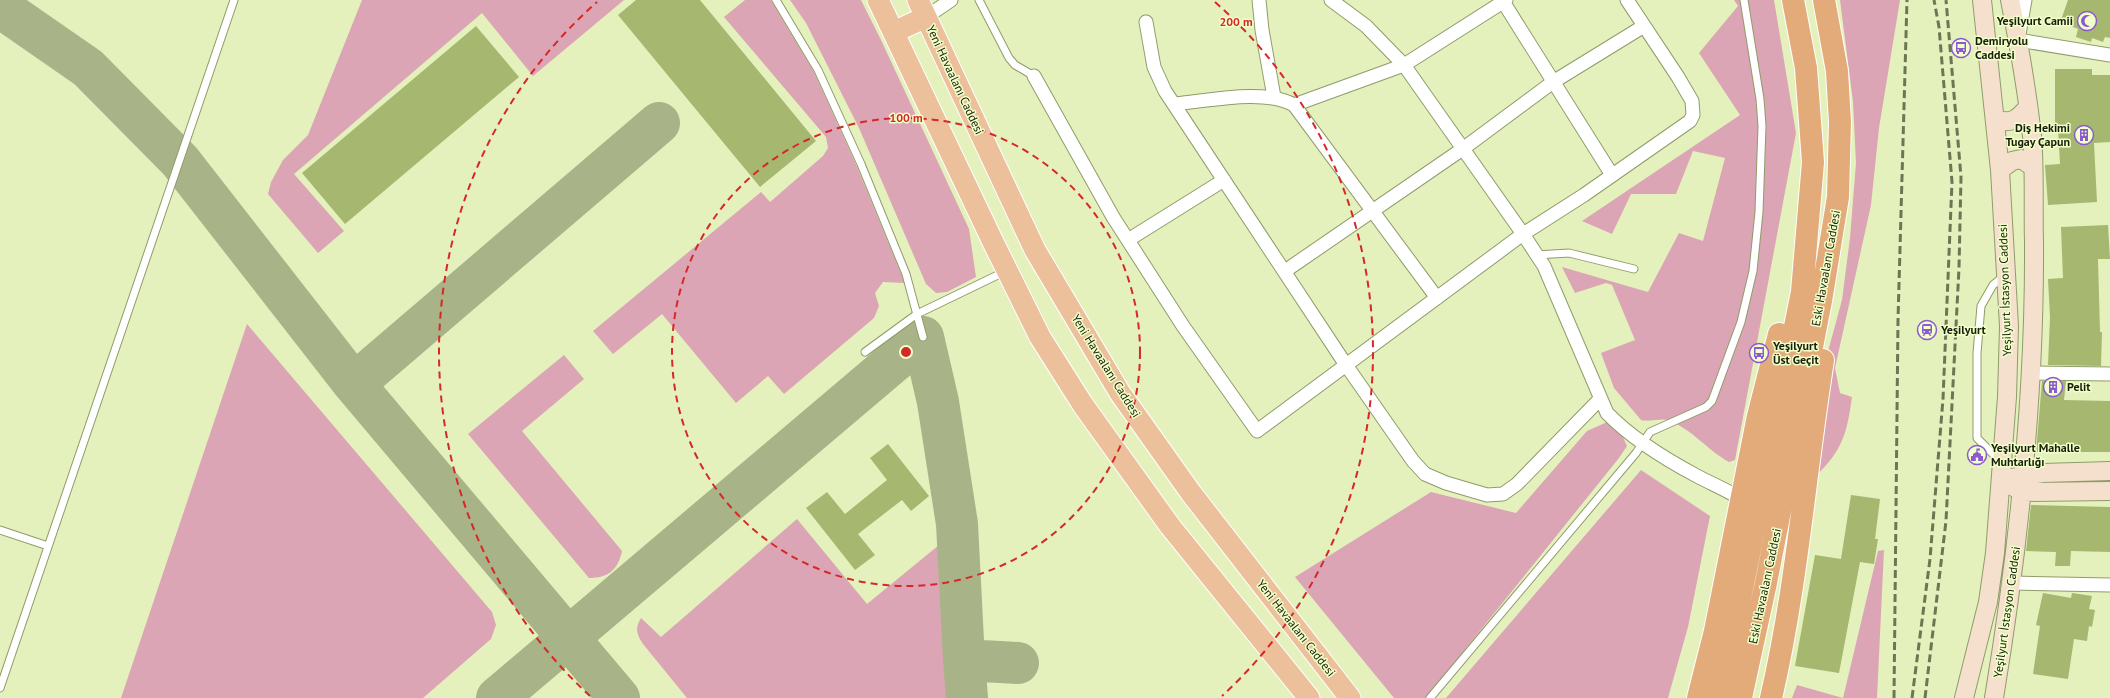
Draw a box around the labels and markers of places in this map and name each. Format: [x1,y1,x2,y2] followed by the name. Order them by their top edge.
[2076,10,2098,32] mosque icon: Yeşilyurt Camii
[1996,13,2073,28] place label: Yeşilyurt Camii
[1975,33,2028,62] place label: Demiryolu Caddesi
[1950,37,1972,59] bus stop icon: Demiryolu Caddesi
[2005,120,2070,149] place label: Diş Hekimi Tugay Çapun
[2073,124,2095,146] building icon: Diş Hekimi Tugay Çapun
[1916,319,1938,341] station icon: Yeşilyurt
[1940,322,1987,337] place label: Yeşilyurt
[1772,338,1819,367] place label: Yeşilyurt Üst Geçit
[1748,342,1770,364] bus stop icon: Yeşilyurt Üst Geçit
[899,345,913,359] centre of rings
[2042,376,2064,398] building icon: Pelit
[2067,379,2091,394] place label: Pelit
[1990,440,2080,469] place label: Yeşilyurt Mahalle Muhtarlığı
[1966,444,1988,466] public building icon: Yeşilyurt Mahalle Muhtarlığı

